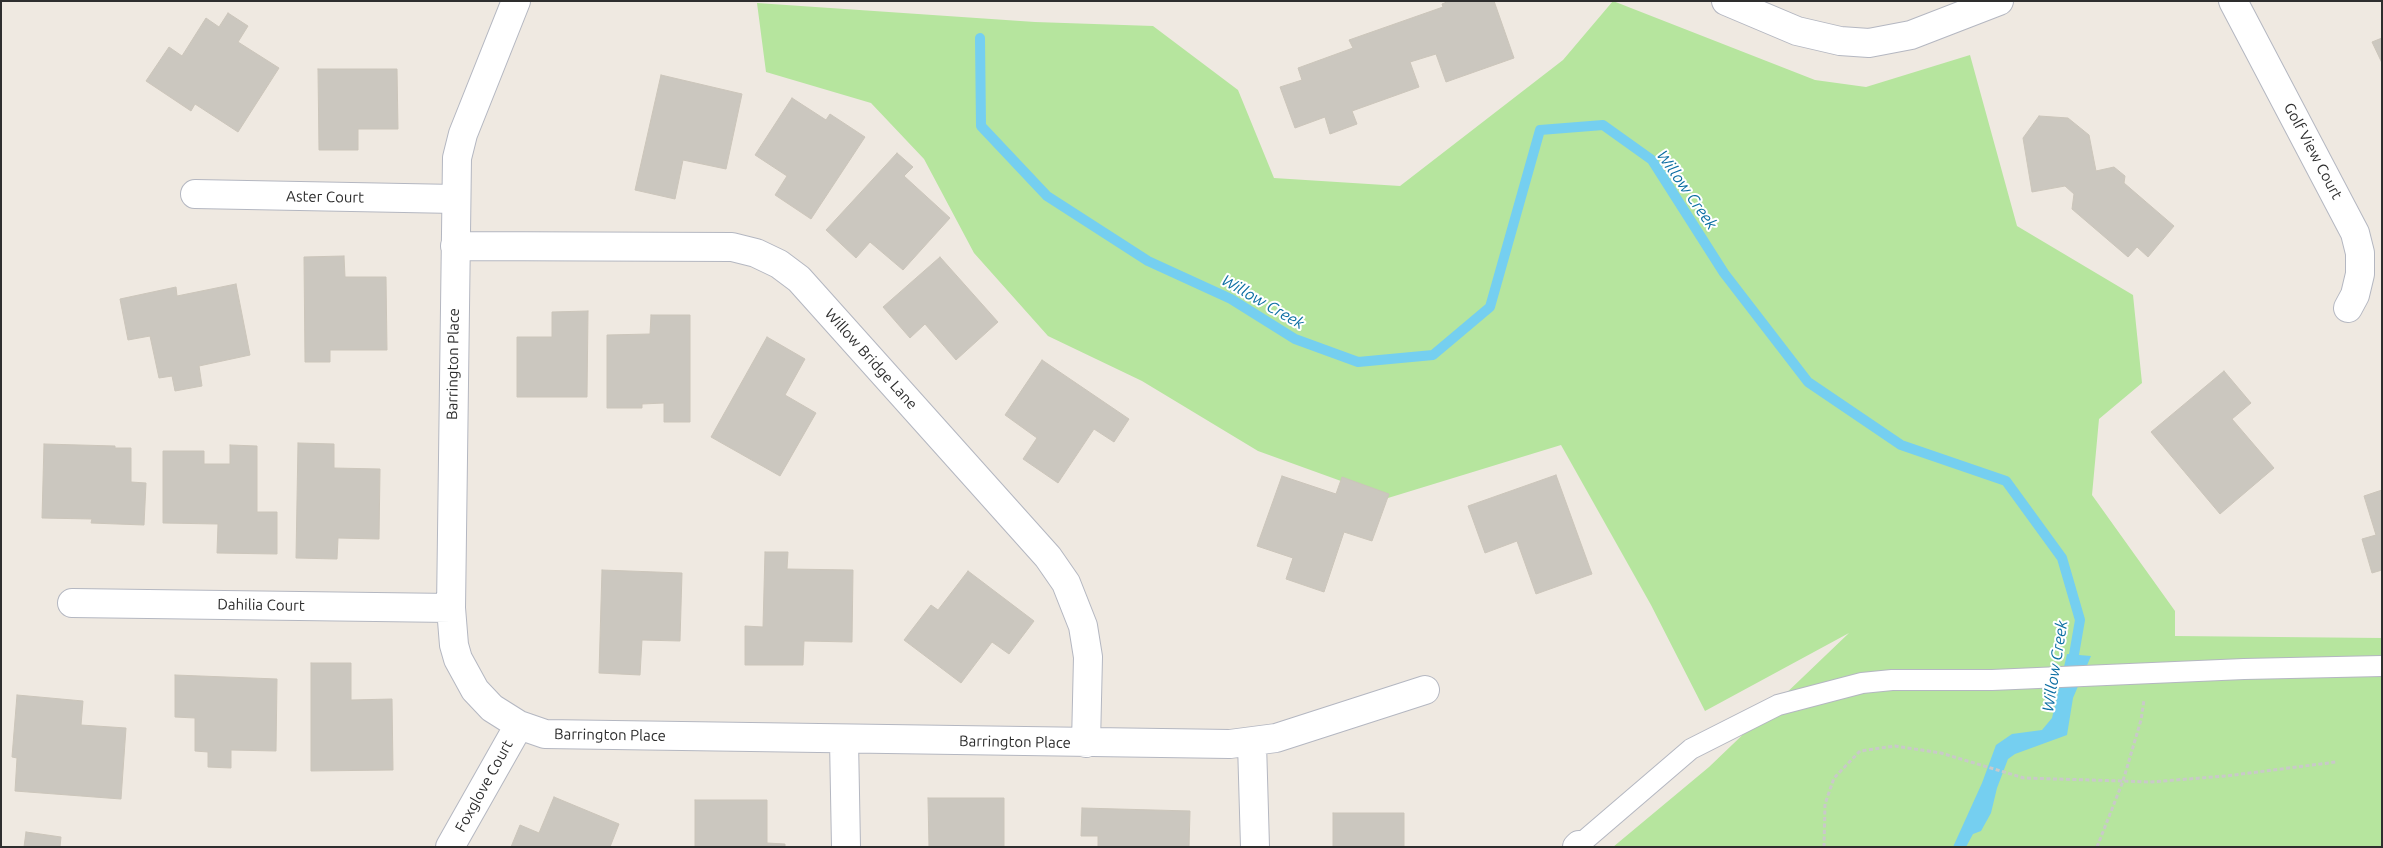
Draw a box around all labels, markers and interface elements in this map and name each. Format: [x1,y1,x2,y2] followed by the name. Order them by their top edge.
[2280,100,2346,202] street label: Golf View Court
[1653,147,1721,233] water label: Willow Creek
[286,187,364,207] street label: Aster Court
[1218,271,1308,333] water label: Willow Creek
[821,305,921,413] street label: Willow Bridge Lane
[443,308,463,420] street label: Barrington Place
[217,595,305,615] street label: Dahilia Court
[2038,619,2072,713] water label: Willow Creek
[554,725,666,745] street label: Barrington Place
[959,732,1071,752] street label: Barrington Place
[451,737,517,835] street label: Foxglove Court

